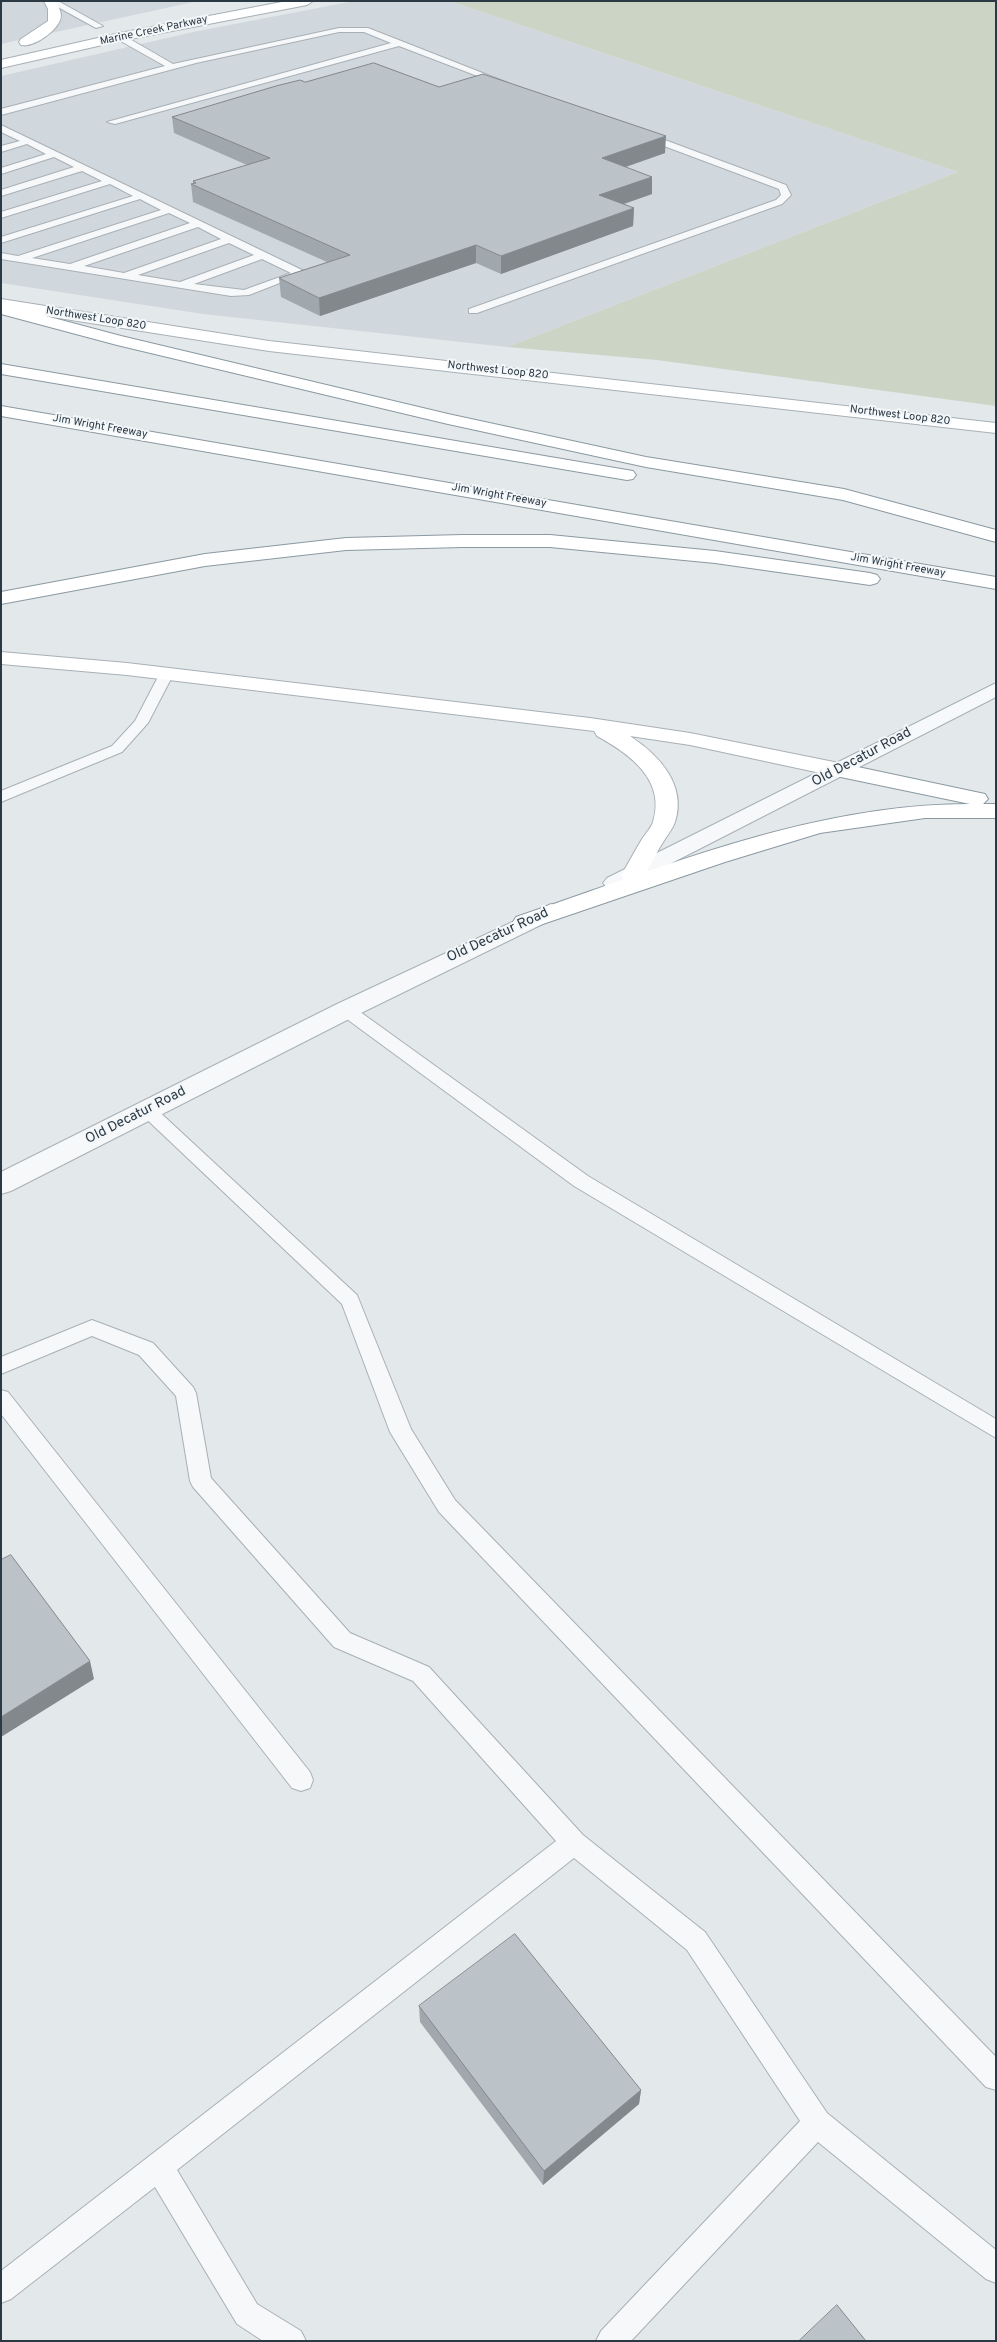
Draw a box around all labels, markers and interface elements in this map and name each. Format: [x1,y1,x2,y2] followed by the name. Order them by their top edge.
[99,13,209,49] street label: Marine Creek Parkway
[45,305,147,333] street label: Northwest Loop 820
[447,359,549,383] street label: Northwest Loop 820
[849,403,951,429] street label: Northwest Loop 820
[52,412,148,442] street label: Jim Wright Freeway
[451,481,547,511] street label: Jim Wright Freeway
[850,551,946,581] street label: Jim Wright Freeway
[809,725,915,791] street label: Old Decatur Road
[444,905,552,967] street label: Old Decatur Road
[83,1083,189,1149] street label: Old Decatur Road

